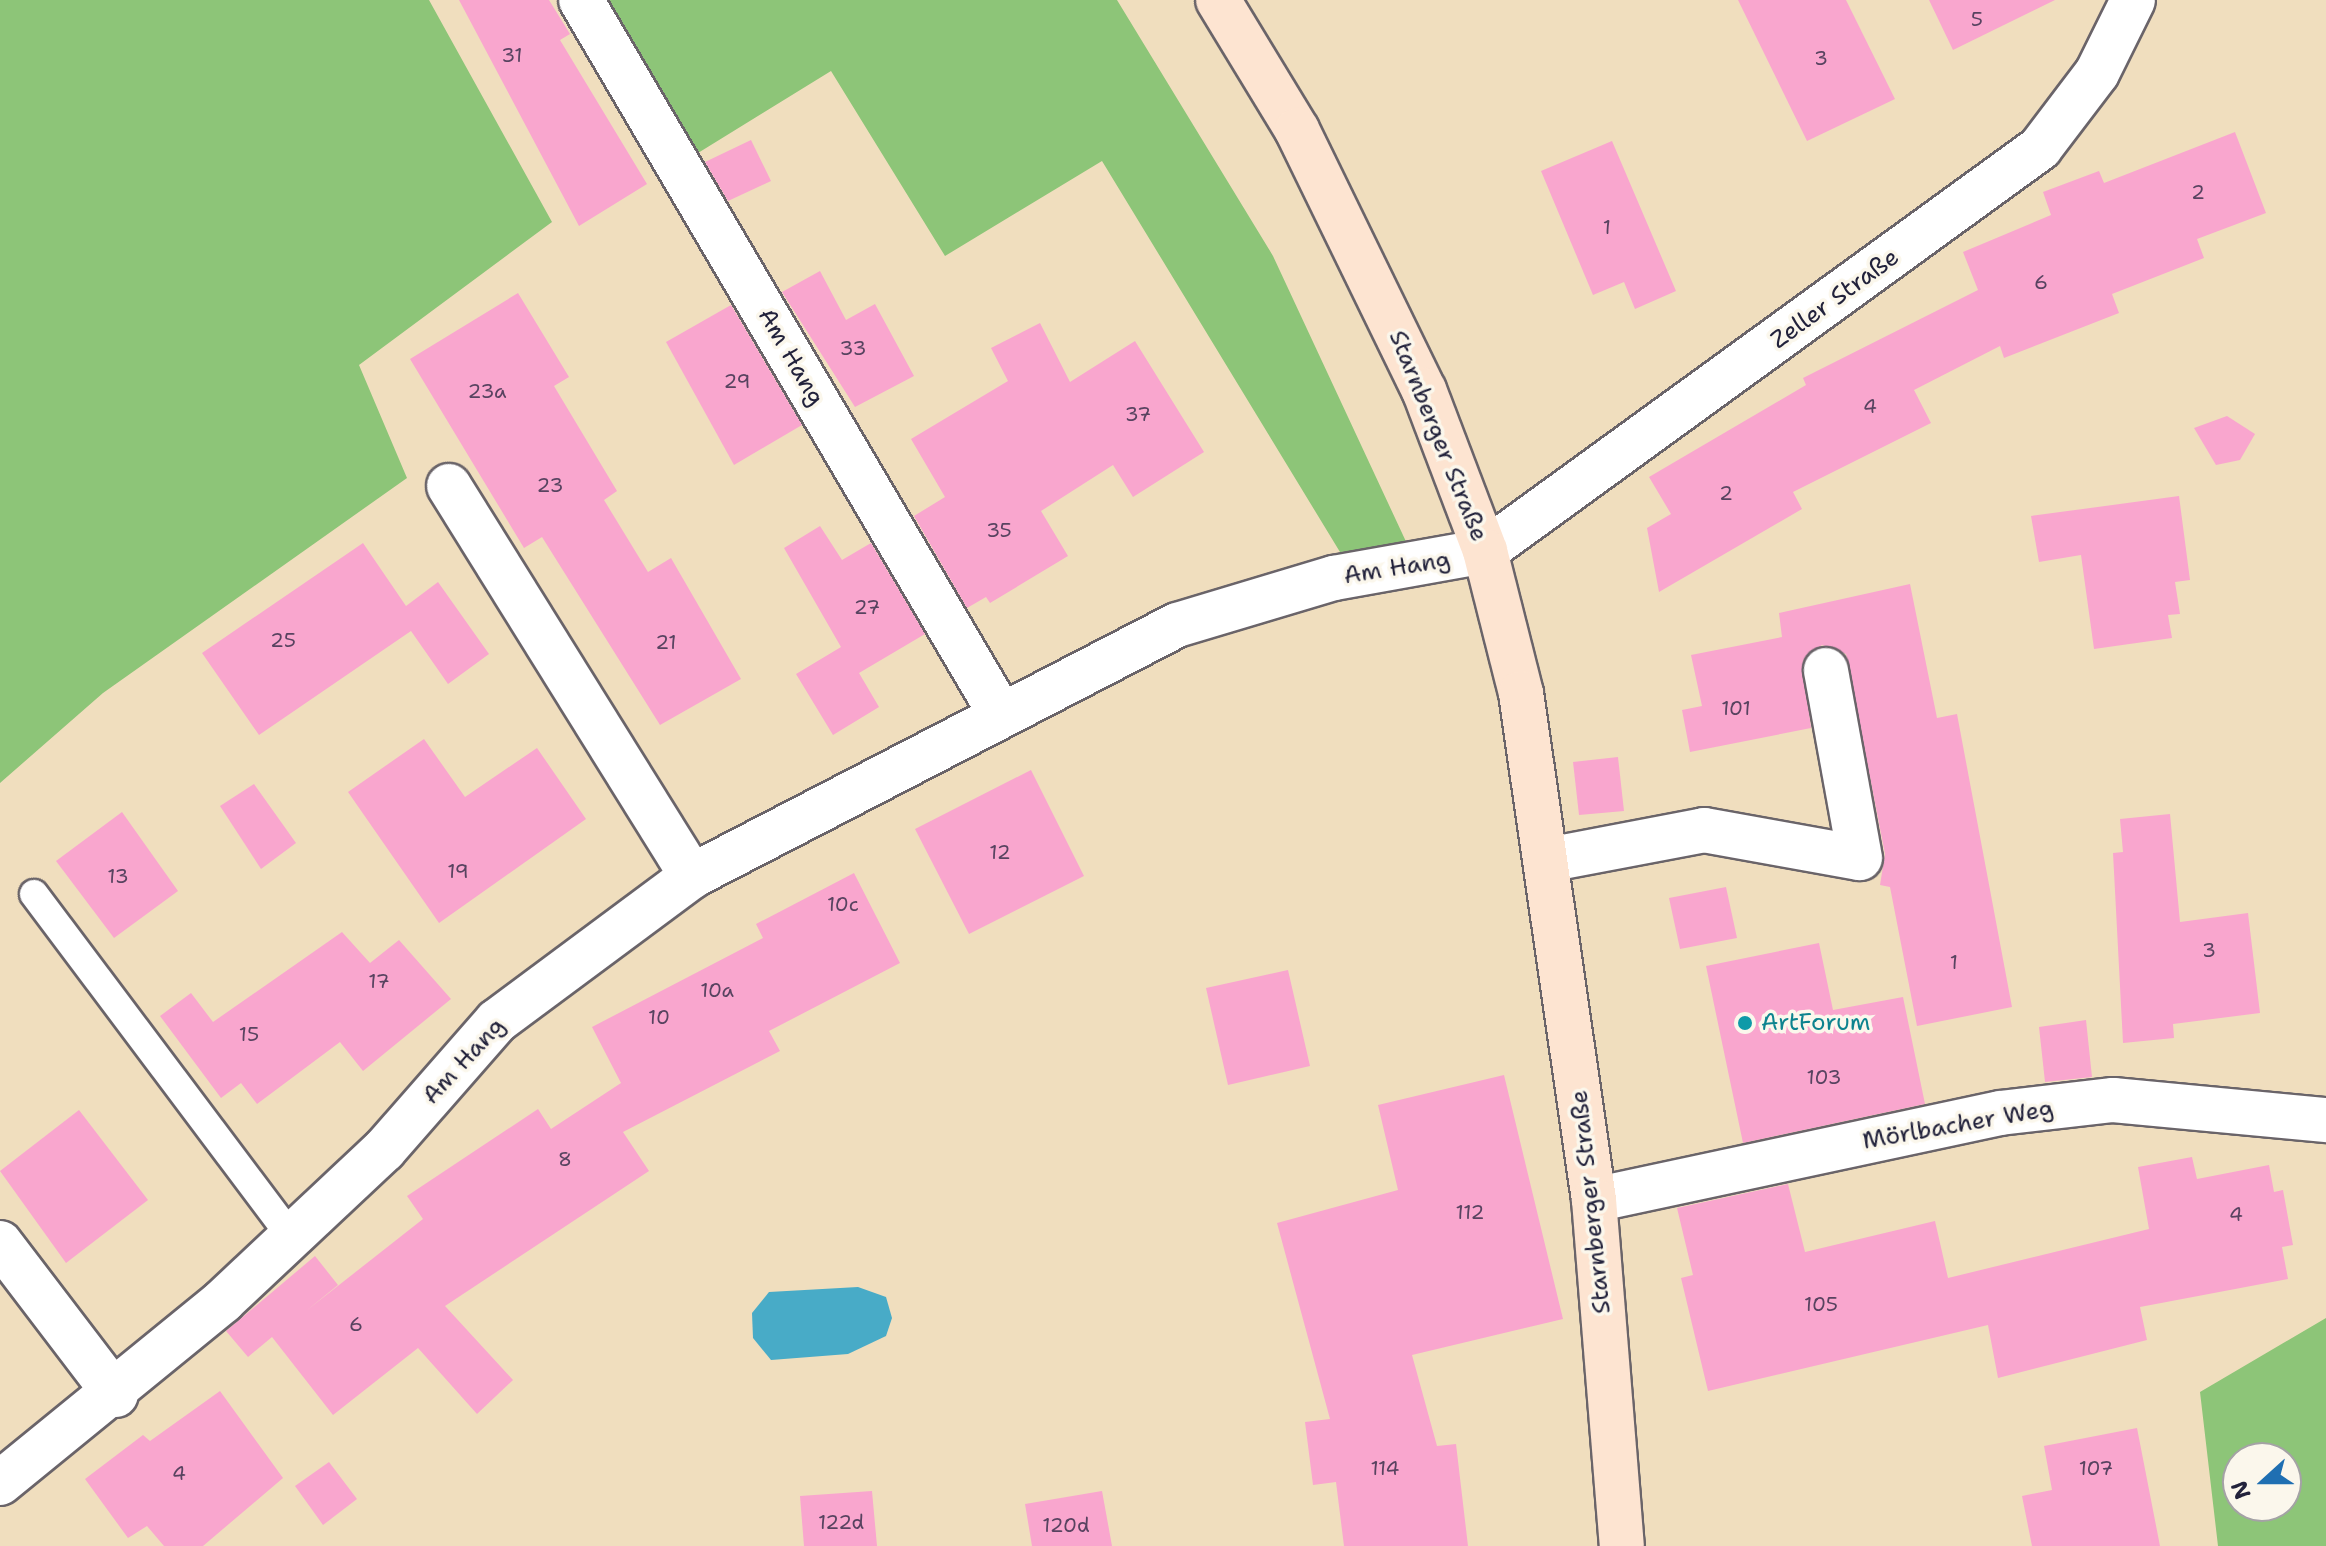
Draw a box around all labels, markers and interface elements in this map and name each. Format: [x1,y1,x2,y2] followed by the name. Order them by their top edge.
[1971,7,1983,31] house number: 5
[501,43,523,67] house number: 31
[1814,46,1828,70] house number: 3
[2191,180,2205,204] house number: 2
[1603,215,1611,239] house number: 1
[1765,243,1905,355] street label: Zeller Straße
[2034,270,2048,294] house number: 6
[752,303,830,411] street label: Am Hang
[1383,326,1493,546] street label: Starnberger Straße
[840,336,866,360] house number: 33
[724,369,750,393] house number: 29
[468,379,506,403] house number: 23a
[1863,394,1877,418] house number: 4
[1125,402,1151,426] house number: 37
[537,473,563,497] house number: 23
[1719,481,1733,505] house number: 2
[986,518,1012,542] house number: 35
[1342,545,1452,591] street label: Am Hang
[854,595,880,619] house number: 27
[270,628,296,652] house number: 25
[655,630,677,654] house number: 21
[1721,696,1751,720] house number: 101
[989,840,1011,864] house number: 12
[447,859,469,883] house number: 19
[107,864,129,888] house number: 13
[827,892,859,916] house number: 10c
[2202,938,2216,962] house number: 3
[1950,950,1958,974] house number: 1
[368,969,390,993] house number: 17
[700,978,734,1002] house number: 10a
[648,1005,670,1029] house number: 10
[1761,1009,1870,1037] place label: ArtForum
[417,1012,511,1110] street label: Am Hang
[1736,1014,1754,1032] marker: ArtForum
[239,1022,259,1046] house number: 15
[1807,1065,1841,1089] house number: 103
[1565,1089,1617,1315] street label: Starnberger Straße
[1860,1094,2056,1156] street label: Mörlbacher Weg
[558,1147,572,1171] house number: 8
[1456,1200,1484,1224] house number: 112
[2229,1202,2243,1226] house number: 4
[1804,1292,1838,1316] house number: 105
[349,1312,363,1336] house number: 6
[2222,1442,2302,1522] north arrow
[1370,1456,1400,1480] house number: 114
[2079,1456,2113,1480] house number: 107
[172,1461,186,1485] house number: 4
[2224,1477,2258,1503] text: N
[818,1510,864,1534] house number: 122d
[1042,1513,1090,1537] house number: 120d

